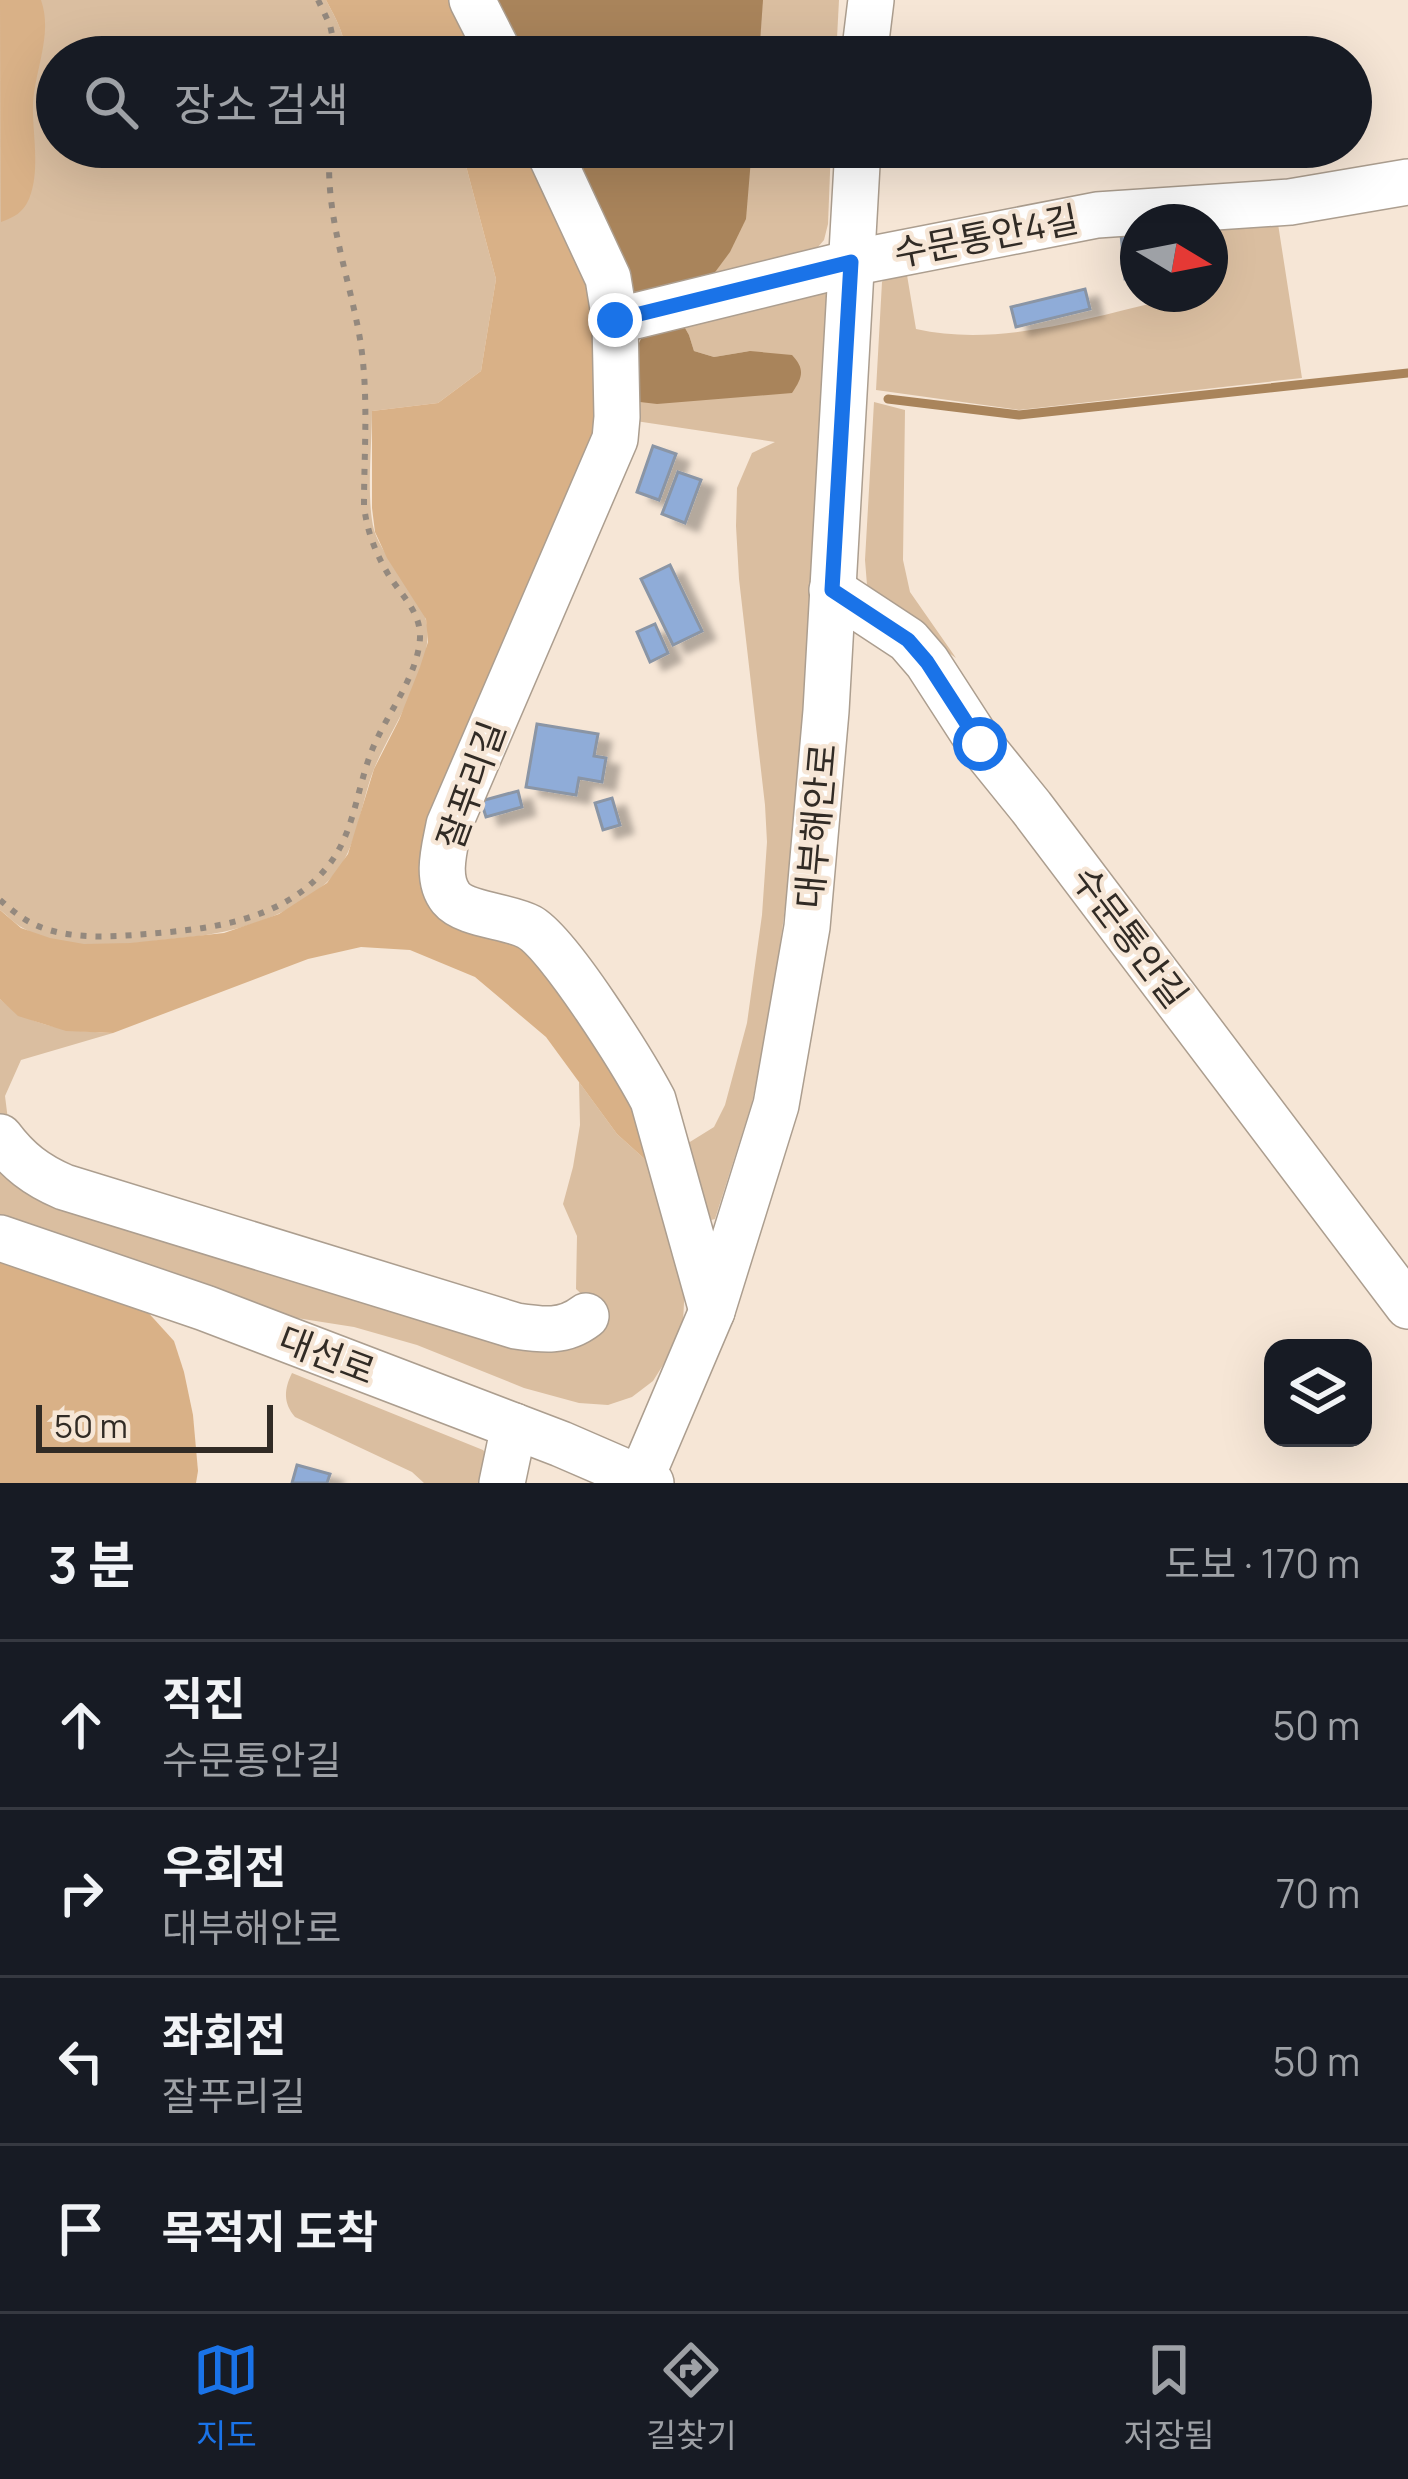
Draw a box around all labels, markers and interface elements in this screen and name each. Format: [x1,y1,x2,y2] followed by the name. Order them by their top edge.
[36,36,1372,168] search box
[78,69,144,135] icon: search
[174,73,349,135] text: 장소 검색
[890,194,1082,277] street label: 수문통안4길
[1120,204,1228,312] north arrow
[588,293,642,347] route end
[425,714,516,855] street label: 잘푸리길
[953,717,1007,771] route start
[784,741,847,911] street label: 대부해안로
[1061,856,1200,1018] street label: 수문통안길
[272,1314,382,1395] street label: 대선로
[1264,1339,1372,1447] map controls
[1264,1339,1372,1447] button: layers
[36,1399,273,1452] scale bar
[54,1403,128,1448] text: 50 m
[48,1529,135,1598] text: 3 분
[1164,1536,1360,1590] text: 도보 · 170 m
[162,1667,245,1729] text: 직진
[48,1692,114,1758] icon: ahead
[1273,1698,1360,1752] text: 50 m
[162,1732,341,1786] text: 수문통안길
[162,1835,286,1897] text: 우회전
[48,1860,114,1926] icon: right
[1276,1866,1360,1920] text: 70 m
[162,1900,341,1954] text: 대부해안로
[162,2003,286,2065] text: 좌회전
[48,2028,114,2094] icon: left
[1273,2034,1360,2088] text: 50 m
[162,2068,306,2122] text: 잘푸리길
[48,2196,114,2262] icon: arrive
[162,2200,378,2262] text: 목적지 도착
[193,2337,259,2457] tab: 지도
[646,2337,737,2457] tab: 길찾기
[1124,2337,1215,2457] tab: 저장됨

